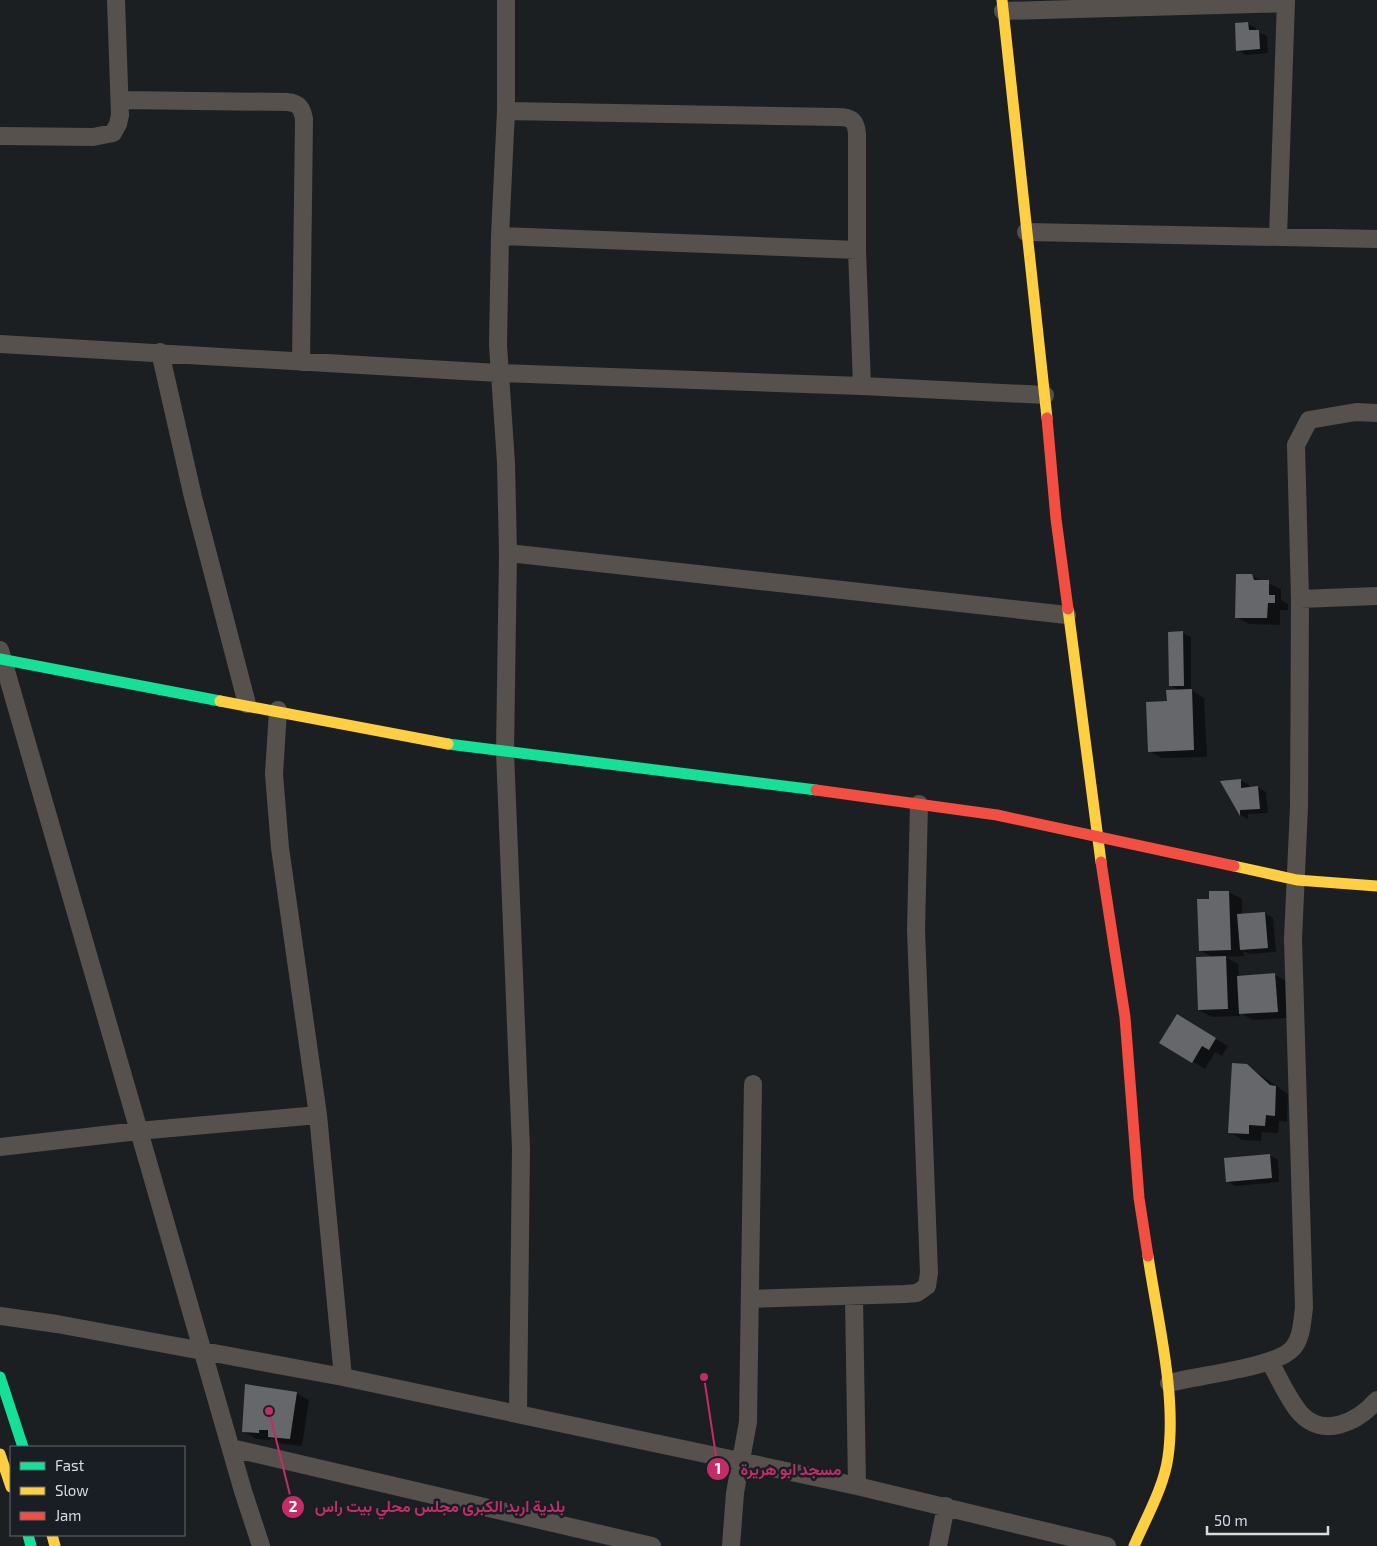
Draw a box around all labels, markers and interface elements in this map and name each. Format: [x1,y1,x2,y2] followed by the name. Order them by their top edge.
[10,1446,185,1536] legend
[706,1453,852,1484] callout: مسجد ابو هريرة
[55,1456,85,1474] text: Fast
[715,1459,721,1477] text: 1
[740,1459,842,1480] text: مسجد ابو هريرة
[55,1481,89,1499] text: Slow
[280,1491,576,1522] callout: بلدية اربد الكبرى مجلس محلي بيت راس
[315,1496,565,1520] text: بلدية اربد الكبرى مجلس محلي بيت راس
[289,1497,298,1515] text: 2
[1207,1504,1328,1536] scale bar
[55,1506,81,1524] text: Jam
[1214,1511,1248,1529] text: 50 m

